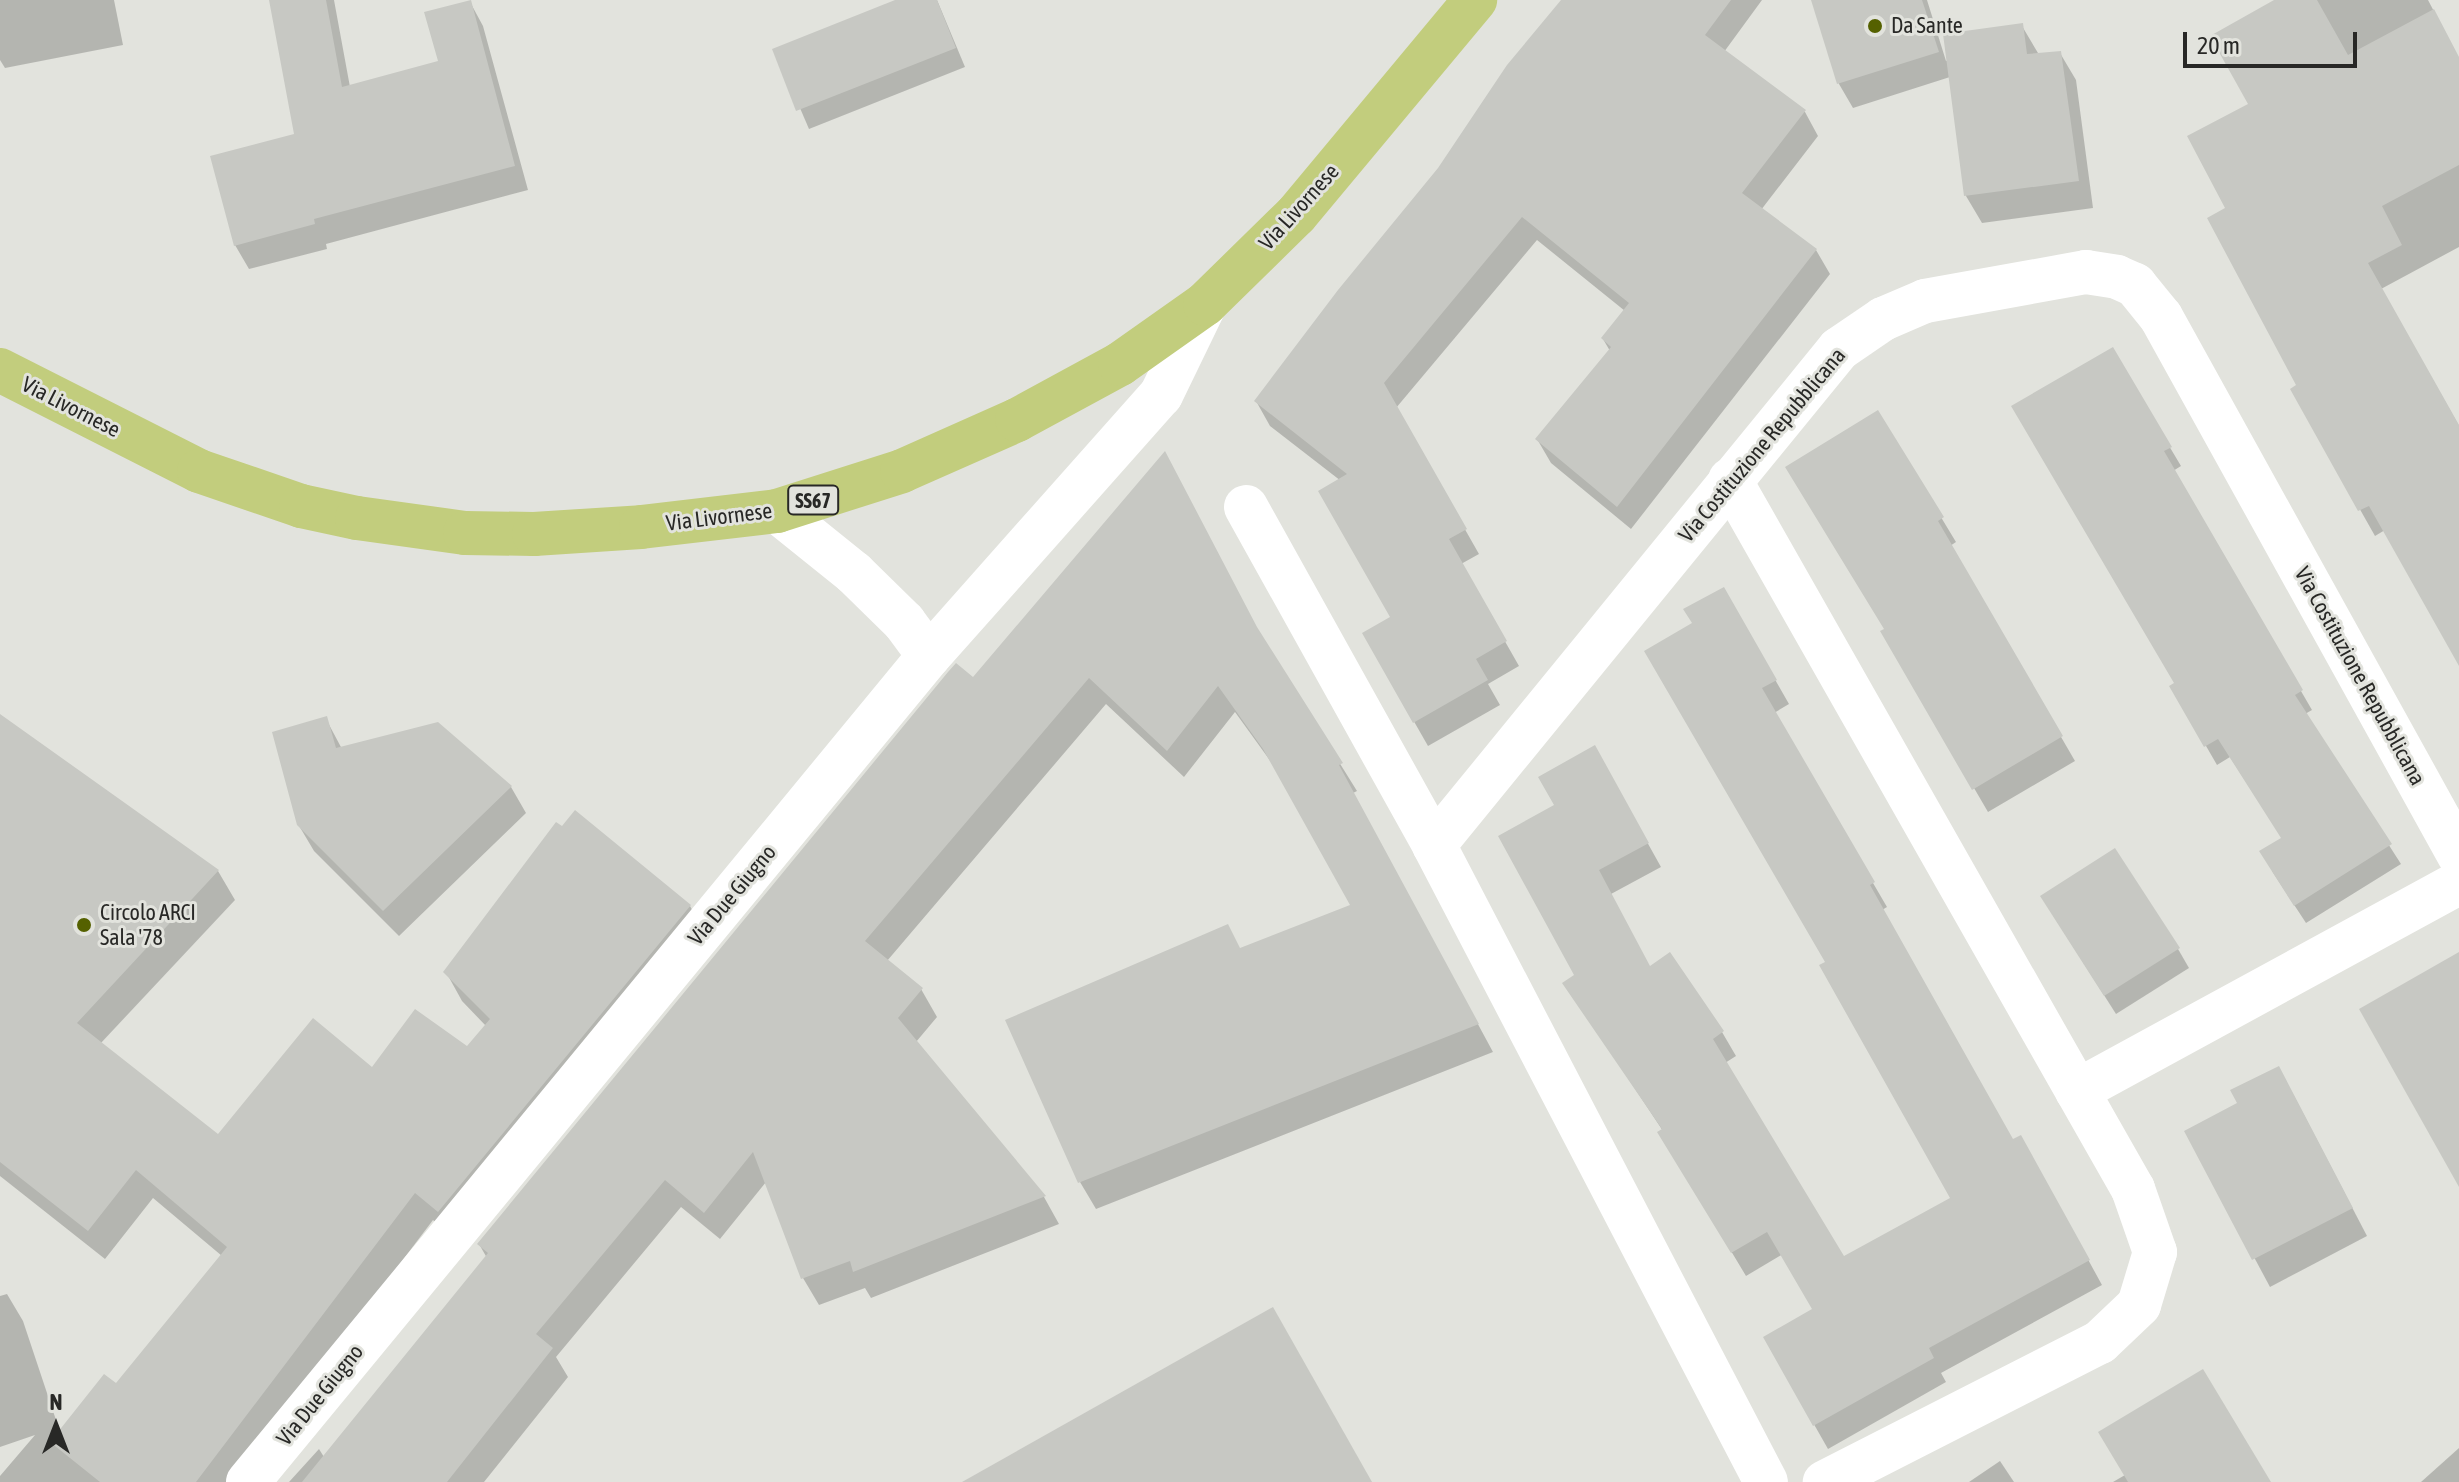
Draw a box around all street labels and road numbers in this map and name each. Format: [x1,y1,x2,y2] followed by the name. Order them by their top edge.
[1253,159,1345,255] street label: Via Livornese
[1673,342,1851,548] street label: Via Costituzione Repubblicana
[17,371,125,443] street label: Via Livornese
[787,484,839,516] road number: SS67
[664,497,774,537] street label: Via Livornese
[2289,562,2431,790] street label: Via Costituzione Repubblicana
[682,839,782,951] street label: Via Due Giugno
[271,1339,369,1451] street label: Via Due Giugno

